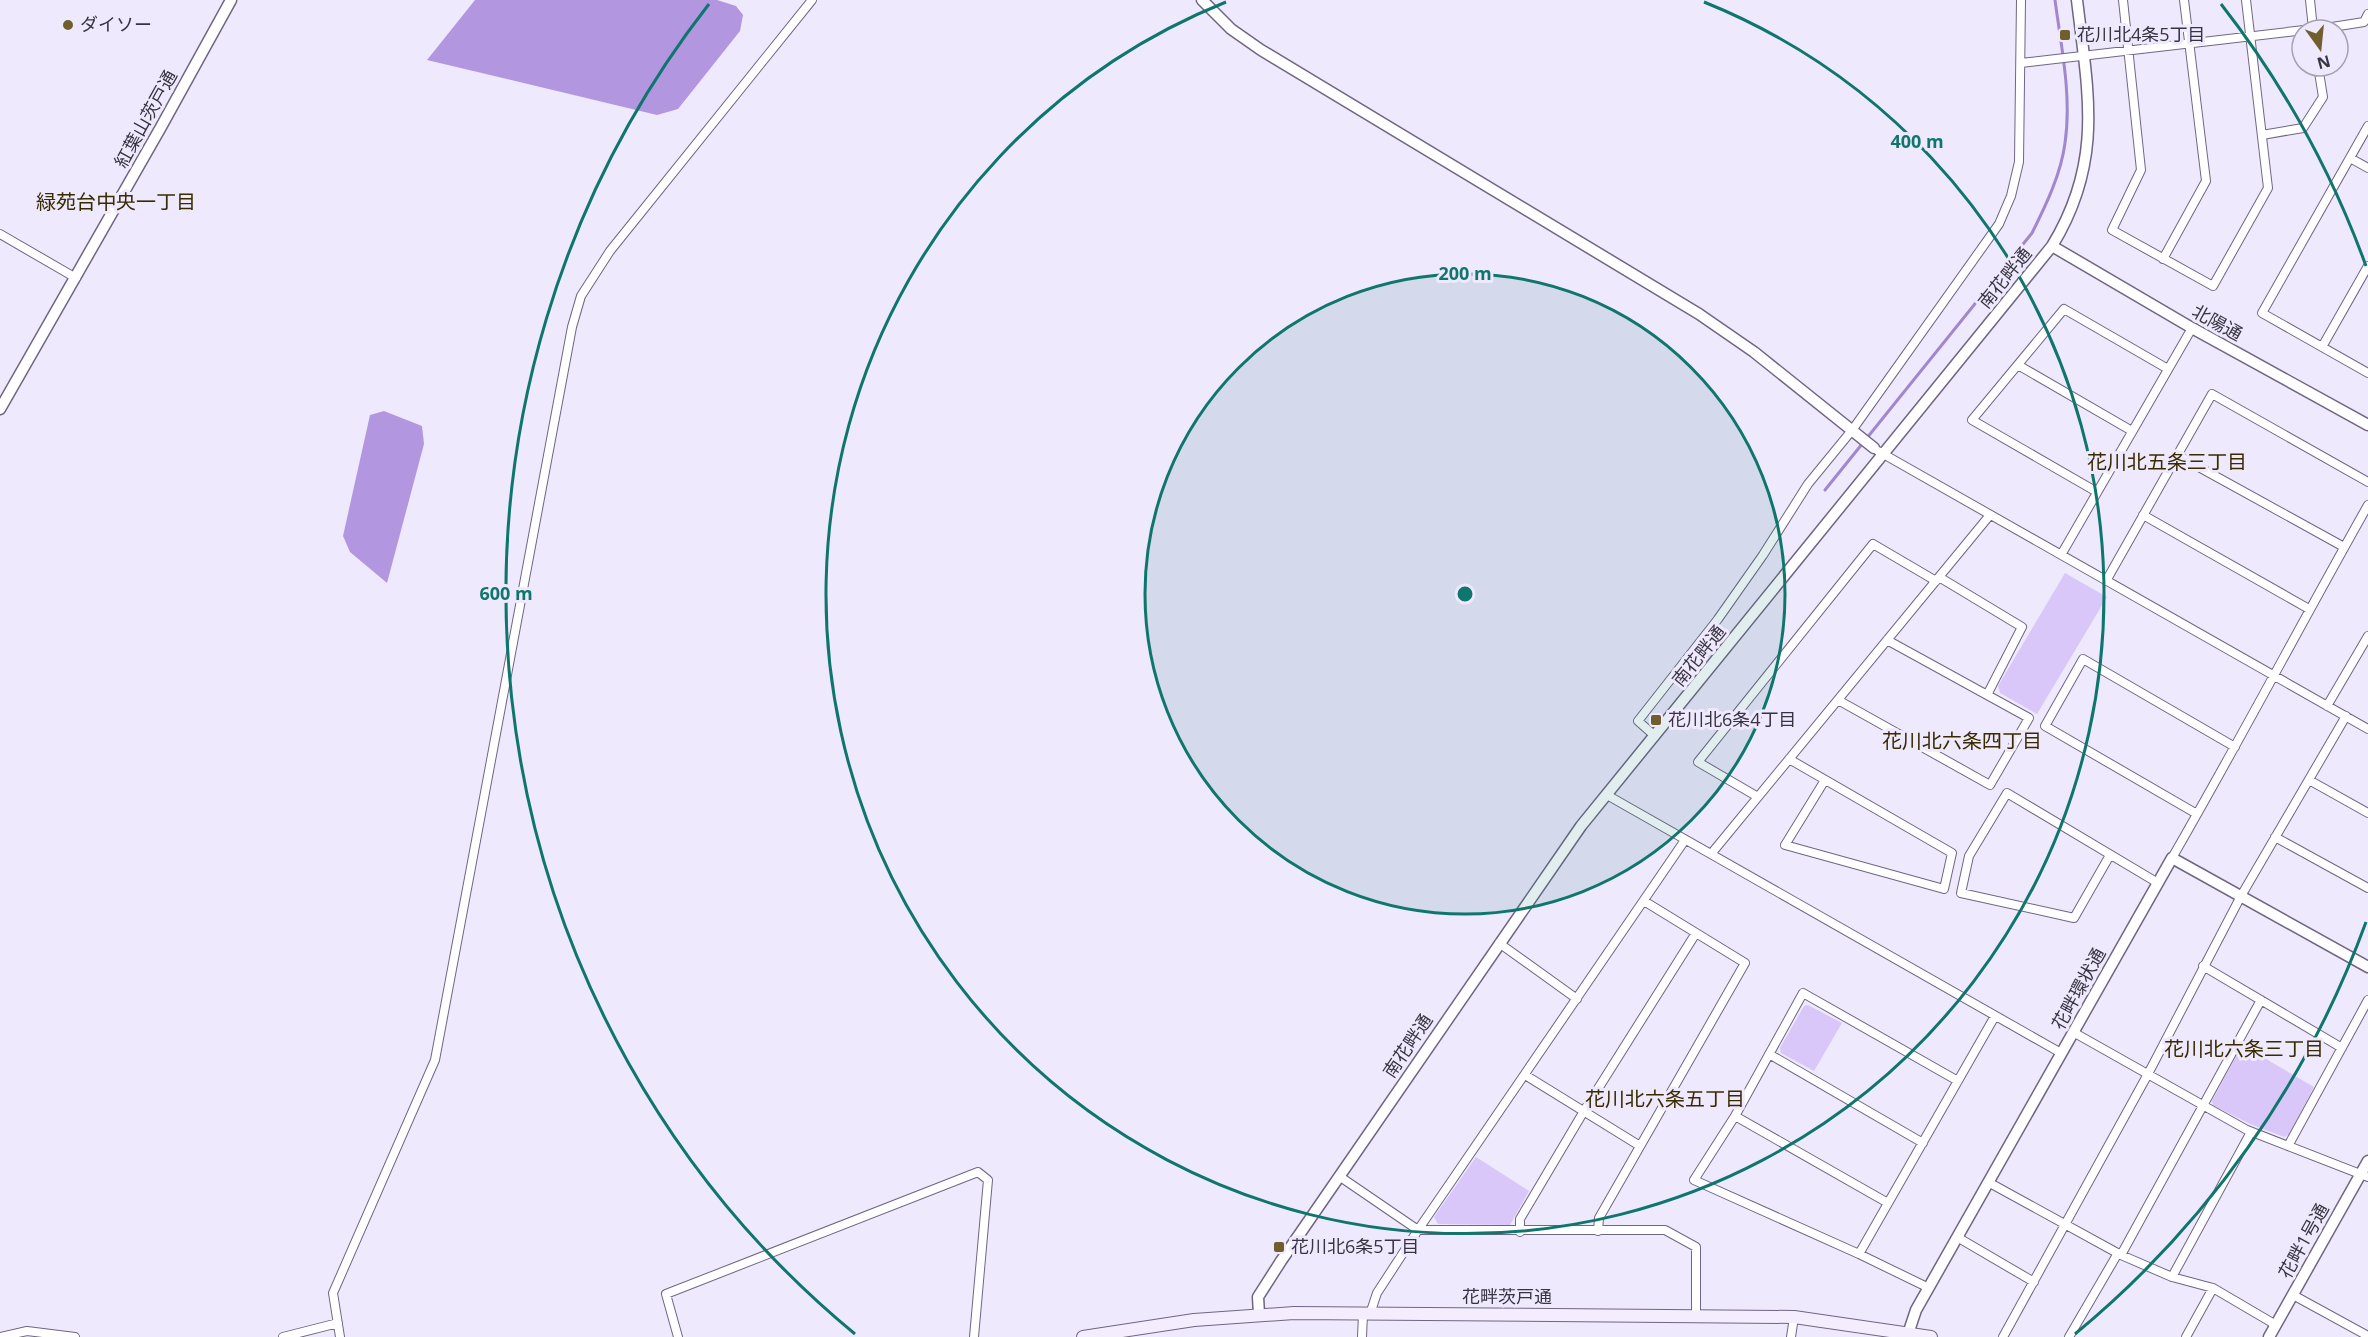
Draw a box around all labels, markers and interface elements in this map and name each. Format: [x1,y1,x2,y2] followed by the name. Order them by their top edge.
[80,12,152,36] place label: ダイソー
[61,18,75,32] marker: ダイソー
[2290,18,2350,78] north arrow
[2077,22,2206,46] place label: 花川北4条5丁目
[2058,28,2072,42] marker: 花川北4条5丁目
[2315,50,2333,75] text: N
[108,65,182,172] street label: 紅葉山茨戸通
[1890,129,1944,153] text: 400 m
[36,188,196,215] district label: 緑苑台中央一丁目
[1972,242,2036,313] street label: 南花畔通
[1438,261,1492,285] text: 200 m
[2188,299,2247,346] street label: 北陽通
[2087,448,2247,475] district label: 花川北五条三丁目
[479,581,533,605] text: 600 m
[1455,584,1475,604] centre of rings
[1666,620,1730,691] street label: 南花畔通
[1668,707,1797,731] place label: 花川北6条4丁目
[1649,713,1663,727] marker: 花川北6条4丁目
[1882,727,2042,754] district label: 花川北六条四丁目
[2046,943,2110,1034] street label: 花畔環状通
[1377,1009,1437,1082] street label: 南花畔通
[2164,1035,2324,1062] district label: 花川北六条三丁目
[1585,1085,1745,1112] district label: 花川北六条五丁目
[2273,1199,2334,1282] street label: 花畔1号通
[1291,1234,1420,1258] place label: 花川北6条5丁目
[1272,1240,1286,1254] marker: 花川北6条5丁目
[1462,1284,1552,1308] street label: 花畔茨戸通

